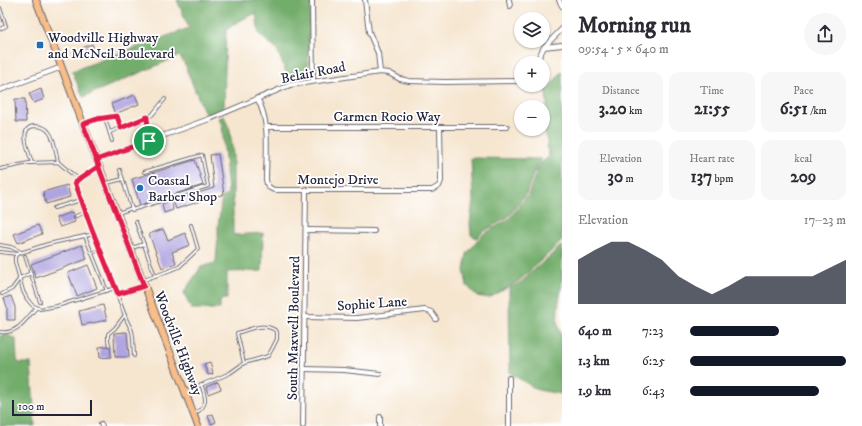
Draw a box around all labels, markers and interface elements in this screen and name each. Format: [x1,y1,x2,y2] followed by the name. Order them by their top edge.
[514,12,550,136] map controls
[514,12,550,48] button: layers
[578,12,691,39] text: Morning run
[804,13,846,55] button: share
[47,29,174,63] place label: Woodville Highway and McNeil Boulevard
[35,40,45,50] marker: Woodville Highway and McNeil Boulevard
[578,41,669,57] text: 09:54 · 5 × 640 m
[514,56,550,92] button: +
[279,58,347,88] street label: Belair Road
[602,84,640,98] text: Distance
[700,84,724,98] text: Time
[793,84,814,98] text: Pace
[599,98,627,120] text: 3.20
[694,98,730,120] text: 21:55
[780,98,808,120] text: 6:51
[514,100,550,136] button: −
[627,104,643,118] text: km
[808,104,827,118] text: /km
[333,108,441,126] street label: Carmen Rocio Way
[132,124,166,158] pin
[138,130,160,152] icon: arrive
[599,152,642,166] text: Elevation
[689,152,735,166] text: Heart rate
[794,152,812,166] text: kcal
[608,166,623,188] text: 30
[691,166,712,188] text: 137
[790,166,816,188] text: 209
[297,171,379,189] street label: Montejo Drive
[148,172,217,206] place label: Coastal Barber Shop
[623,172,634,186] text: m
[712,172,733,186] text: bpm
[135,183,145,193] marker: Coastal Barber Shop
[578,212,628,228] text: Elevation
[804,212,846,228] text: 17–23 m
[284,256,304,400] street label: South Maxwell Boulevard
[150,288,206,398] street label: Woodville Highway
[337,293,408,315] street label: Sophie Lane
[578,323,612,339] text: 640 m
[642,323,663,339] text: 7:23
[578,353,610,369] text: 1.3 km
[642,353,665,369] text: 6:25
[578,383,611,399] text: 1.9 km
[642,383,665,399] text: 6:43
[12,398,92,417] scale bar
[18,400,44,414] text: 100 m

